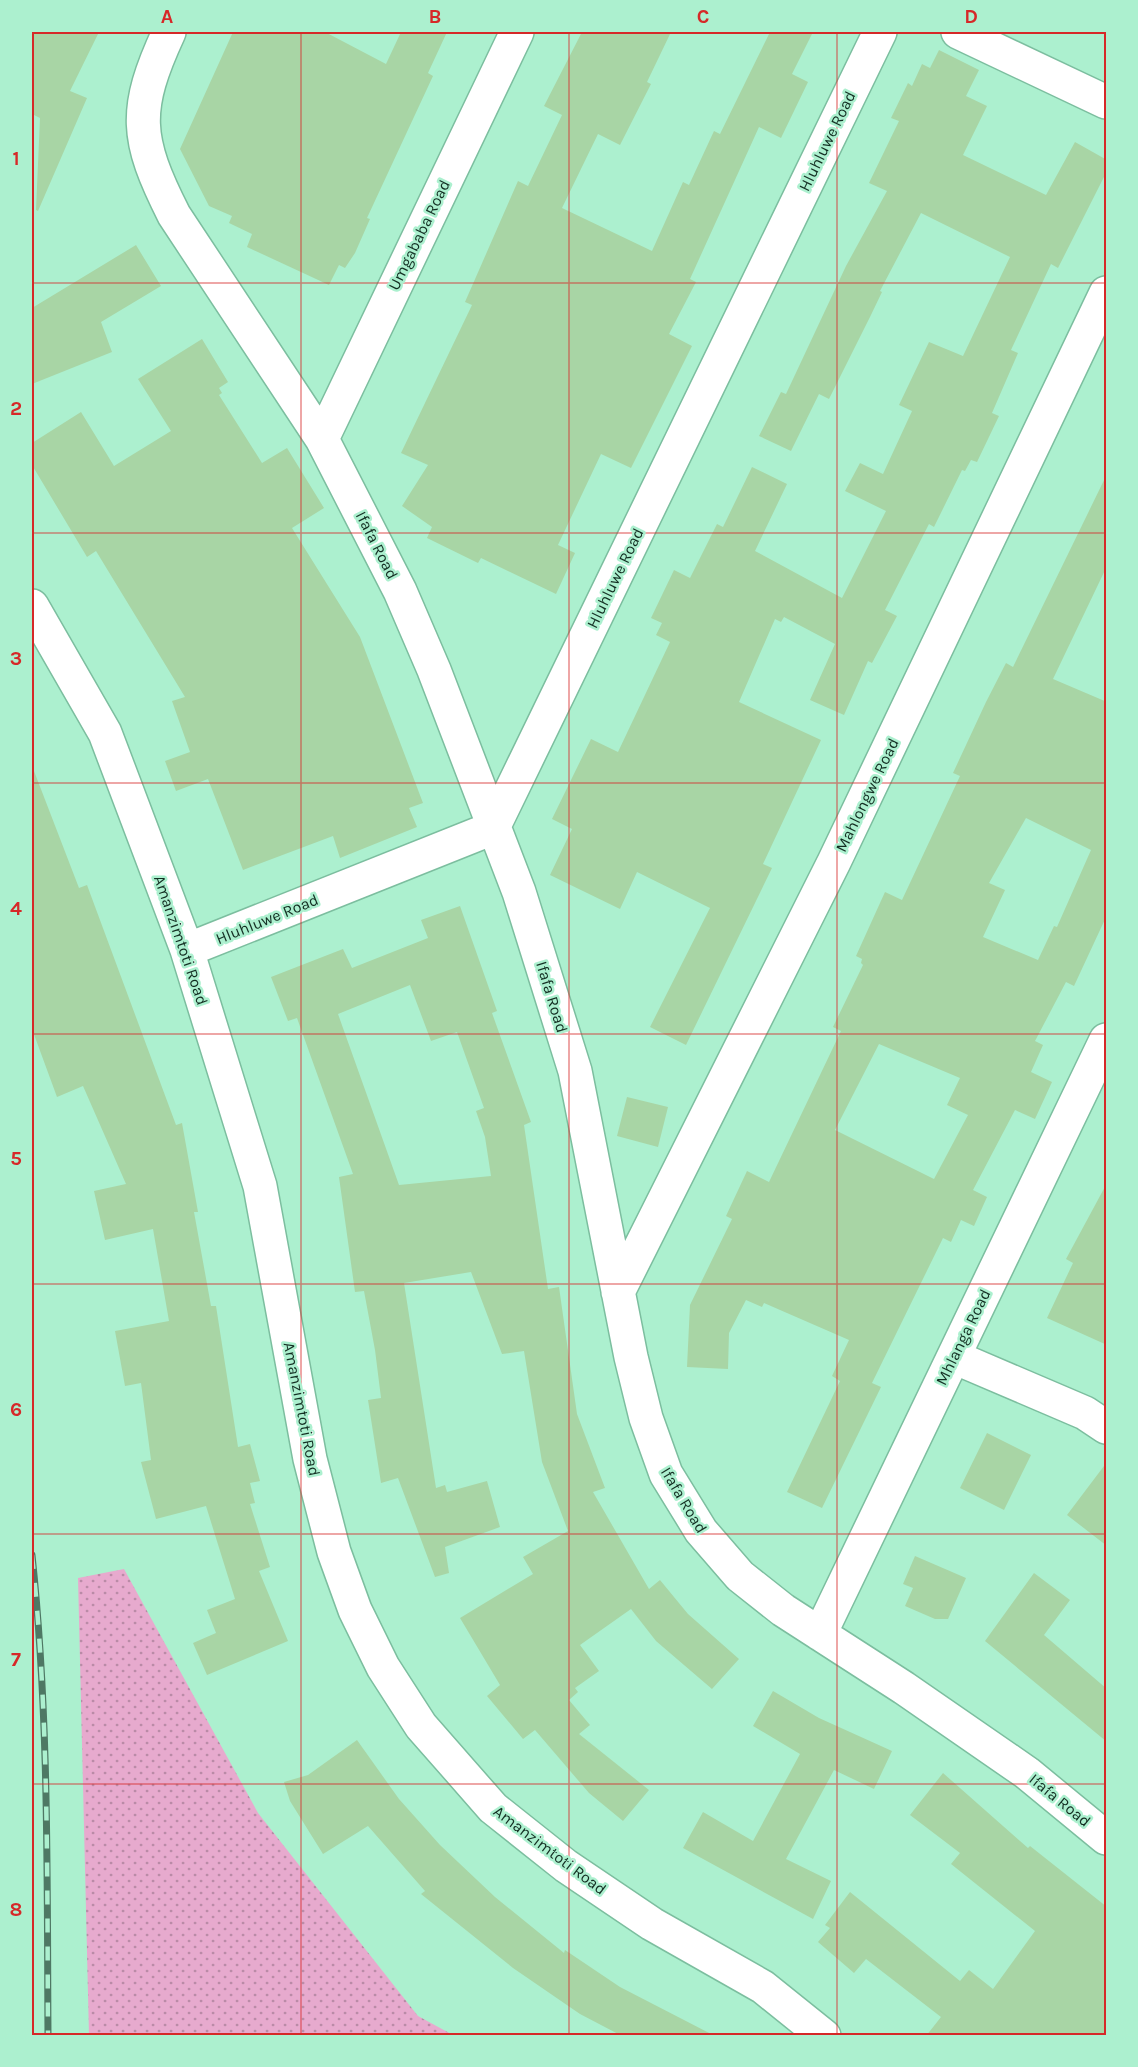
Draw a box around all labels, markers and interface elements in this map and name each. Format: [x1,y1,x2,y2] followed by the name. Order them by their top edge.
[161,5,174,28] text: A
[429,5,441,28] text: B
[697,5,709,28] text: C
[964,5,978,28] text: D
[795,88,859,194] street label: Hluhluwe Road
[12,147,20,170] text: 1
[384,177,454,293] street label: Umgababa Road
[10,397,22,420] text: 2
[352,508,402,582] street label: Ifafa Road
[583,525,647,631] street label: Hluhluwe Road
[10,647,22,670] text: 3
[831,735,903,855] street label: Mahlongwe Road
[150,873,212,1007] street label: Amanzimtoti Road
[213,890,321,948] street label: Hluhluwe Road
[10,897,22,920] text: 4
[532,959,572,1035] street label: Ifafa Road
[10,1147,22,1170] text: 5
[932,1286,994,1388] street label: Mhlanga Road
[280,1340,324,1478] street label: Amanzimtoti Road
[10,1398,22,1421] text: 6
[657,1464,711,1536] street label: Ifafa Road
[11,1648,21,1671] text: 7
[1025,1769,1095,1831] street label: Ifafa Road
[490,1801,610,1899] street label: Amanzimtoti Road
[10,1898,22,1921] text: 8

